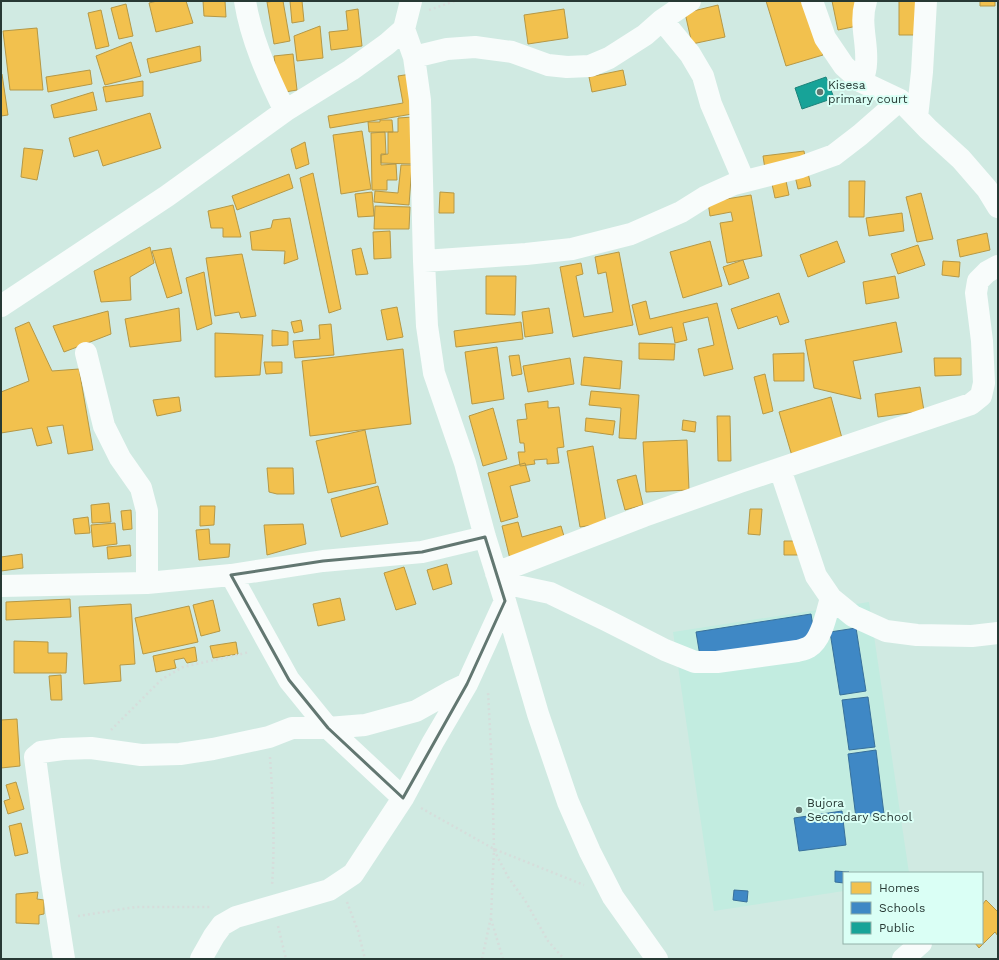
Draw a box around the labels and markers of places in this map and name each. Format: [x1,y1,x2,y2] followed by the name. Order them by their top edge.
[828,78,908,106] place label: Kisesa primary court
[815,87,825,97] marker: Kisesa primary court
[807,796,912,824] place label: Bujora Secondary School
[794,805,804,815] marker: Bujora Secondary School

